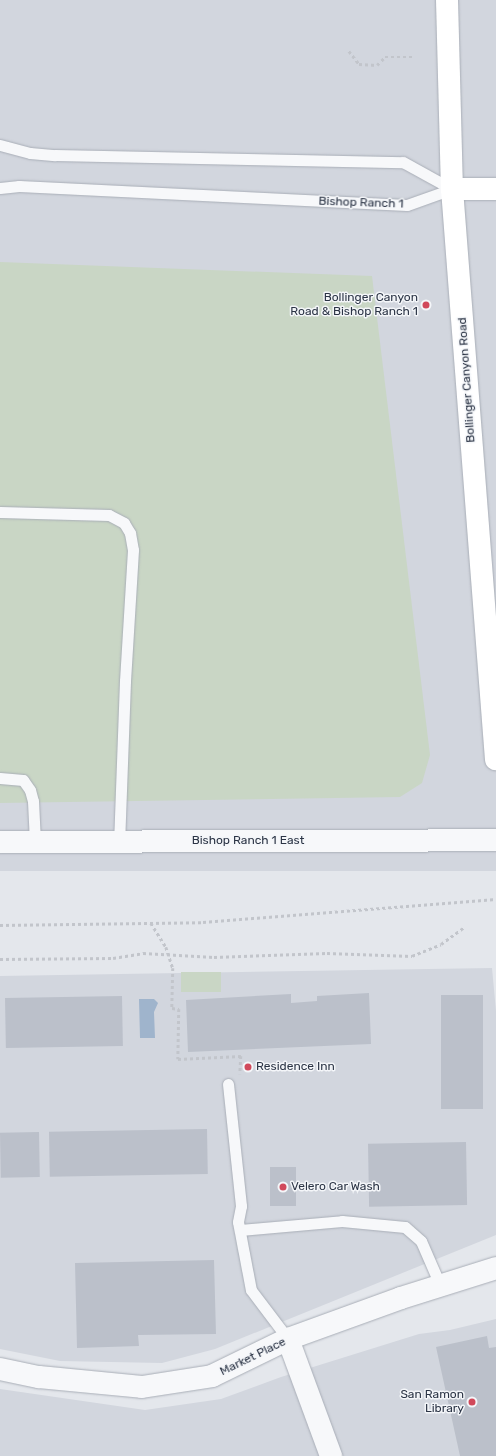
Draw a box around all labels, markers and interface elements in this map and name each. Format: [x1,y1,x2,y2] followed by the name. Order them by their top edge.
[318,194,404,212] street label: Bishop Ranch 1
[290,291,418,319] place label: Bollinger Canyon Road & Bishop Ranch 1
[421,300,431,310] marker: Bollinger Canyon Road & Bishop Ranch 1
[455,317,479,443] street label: Bollinger Canyon Road
[192,834,304,848] street label: Bishop Ranch 1 East
[256,1060,335,1074] place label: Residence Inn
[243,1062,253,1072] marker: Residence Inn
[291,1180,380,1194] place label: Velero Car Wash
[278,1182,288,1192] marker: Velero Car Wash
[218,1335,288,1379] street label: Market Place
[400,1388,464,1416] place label: San Ramon Library
[467,1397,477,1407] marker: San Ramon Library

